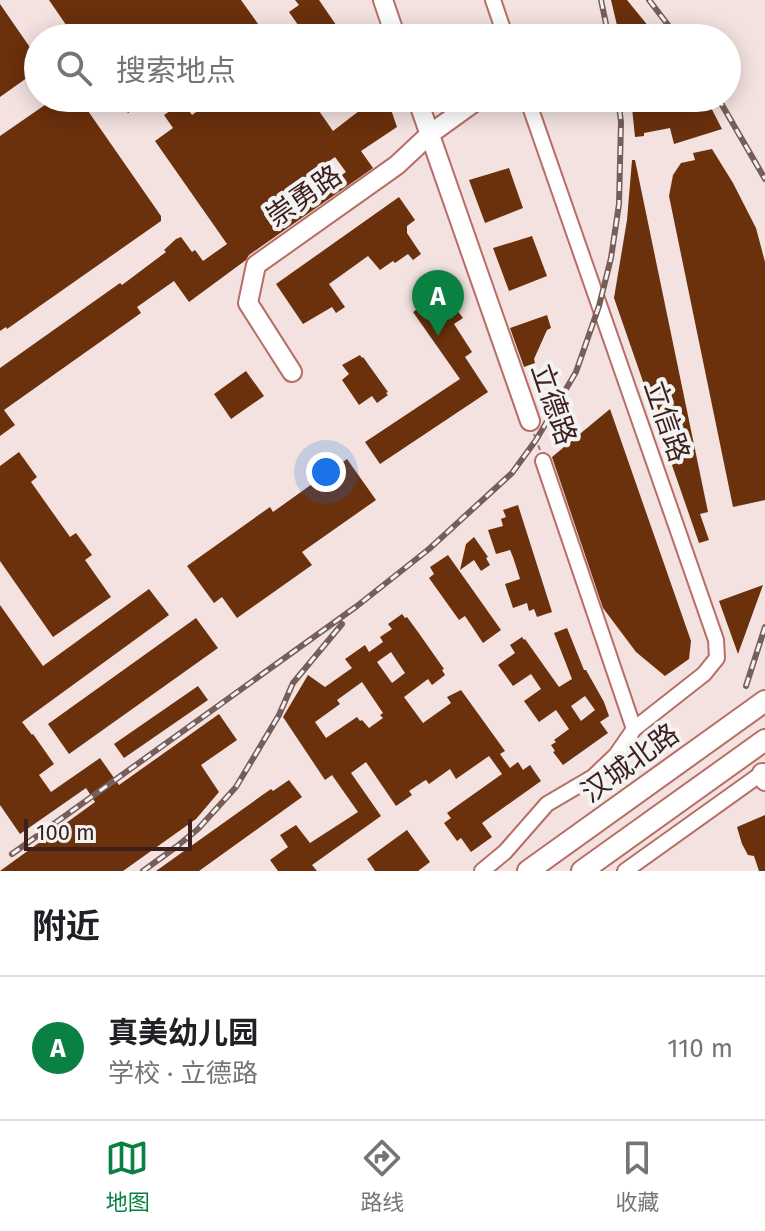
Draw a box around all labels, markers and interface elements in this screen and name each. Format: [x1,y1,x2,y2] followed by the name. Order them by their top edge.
[24,24,741,112] search box
[52,46,96,90] icon: search
[116,53,236,89] text: 搜索地点
[260,158,348,234] street label: 崇勇路
[412,270,464,336] pin: A
[525,359,583,449] street label: 立德路
[638,376,696,466] street label: 立信路
[306,452,346,492] your location
[575,717,685,809] street label: 汉城北路
[24,815,192,851] scale bar
[36,819,95,846] text: 100 m
[32,906,100,947] text: 附近
[108,1015,258,1051] text: 真美幼儿园
[50,1033,66,1064] text: A
[667,1033,733,1064] text: 110 m
[108,1058,258,1089] text: 学校 · 立德路
[105,1136,150,1216] tab: 地图
[360,1136,405,1216] tab: 路线
[615,1136,660,1216] tab: 收藏

